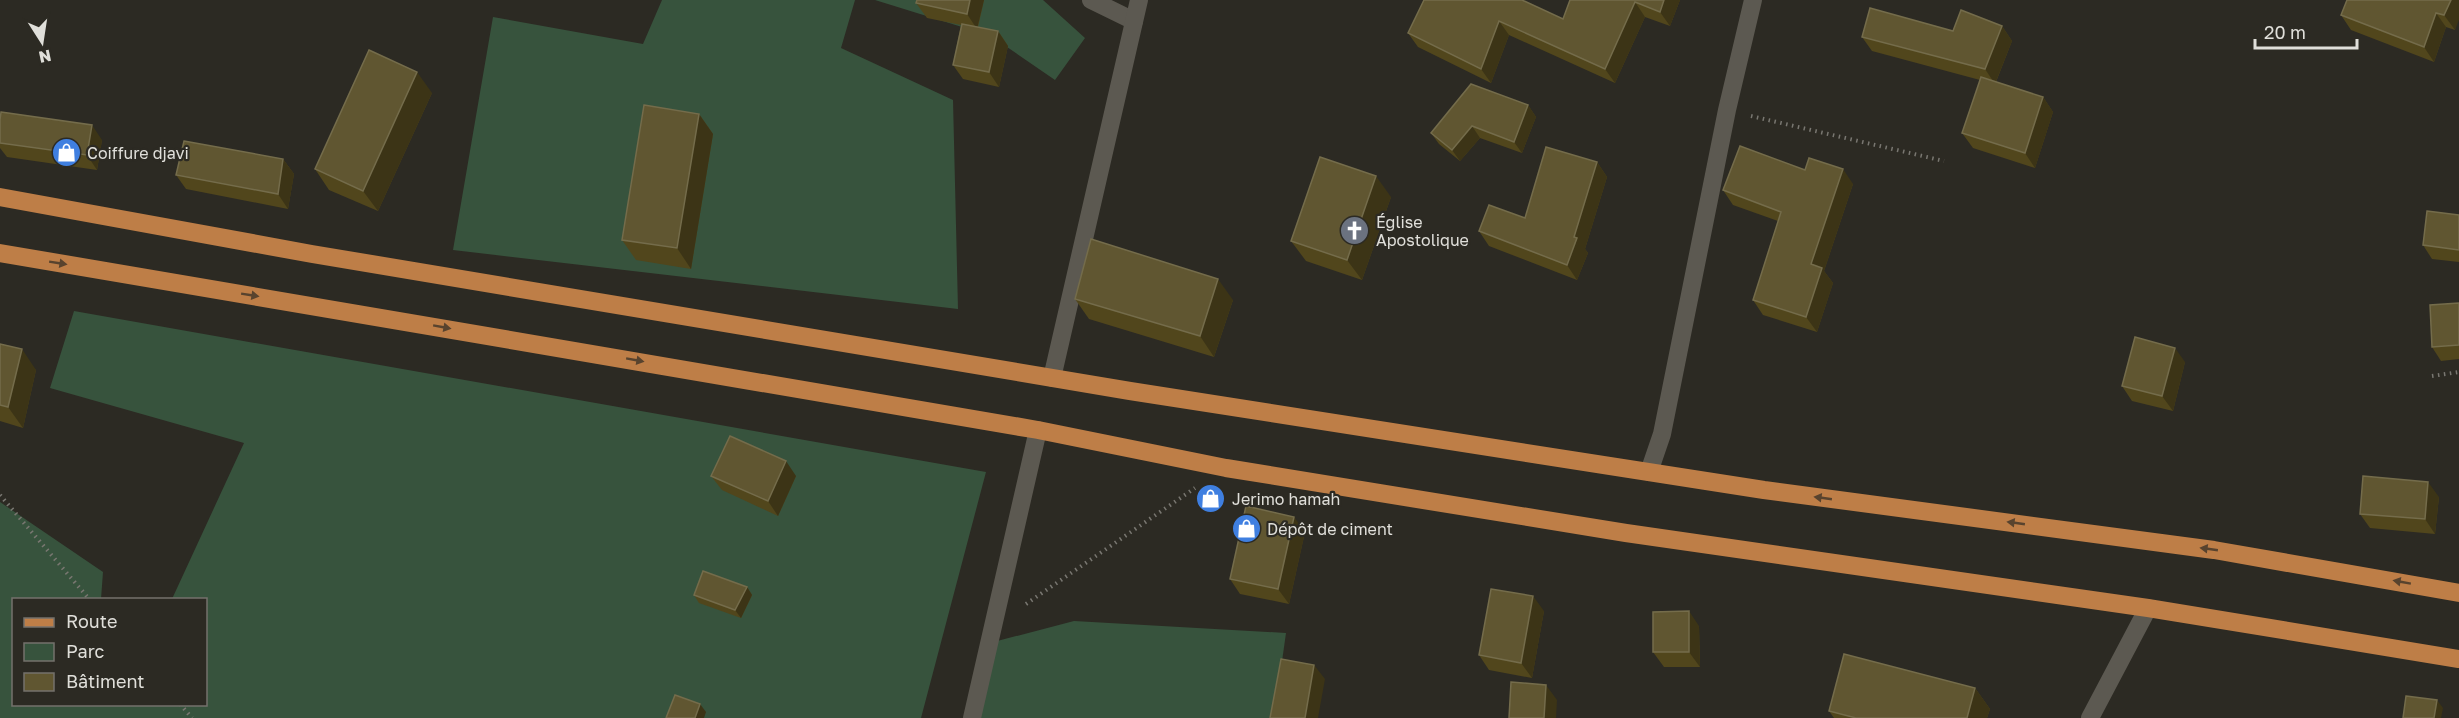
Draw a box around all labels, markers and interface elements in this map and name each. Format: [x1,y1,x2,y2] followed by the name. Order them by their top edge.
[12,12,72,72] north arrow
[2255,12,2357,50] scale bar
[2264,21,2306,43] text: 20 m
[37,46,53,68] text: N
[50,137,82,169] shop icon: Coiffure djavi
[87,143,189,163] place label: Coiffure djavi
[1376,212,1469,250] place label: Église Apostolique
[1339,215,1371,247] church icon: Église Apostolique
[48,259,67,268] one-way arrow
[241,291,260,300] one-way arrow
[433,323,452,332] one-way arrow
[625,356,644,365] one-way arrow
[1195,483,1227,515] shop icon: Jerimo hamah
[1232,489,1340,509] place label: Jerimo hamah
[1813,493,1832,503] one-way arrow
[1230,513,1262,545] shop icon: Dépôt de ciment
[1267,519,1393,539] place label: Dépôt de ciment
[2007,519,2026,528] one-way arrow
[2200,545,2219,554] one-way arrow
[2392,577,2411,586] one-way arrow
[12,598,207,706] legend
[66,610,117,632] text: Route
[66,640,105,662] text: Parc
[66,670,145,692] text: Bâtiment

